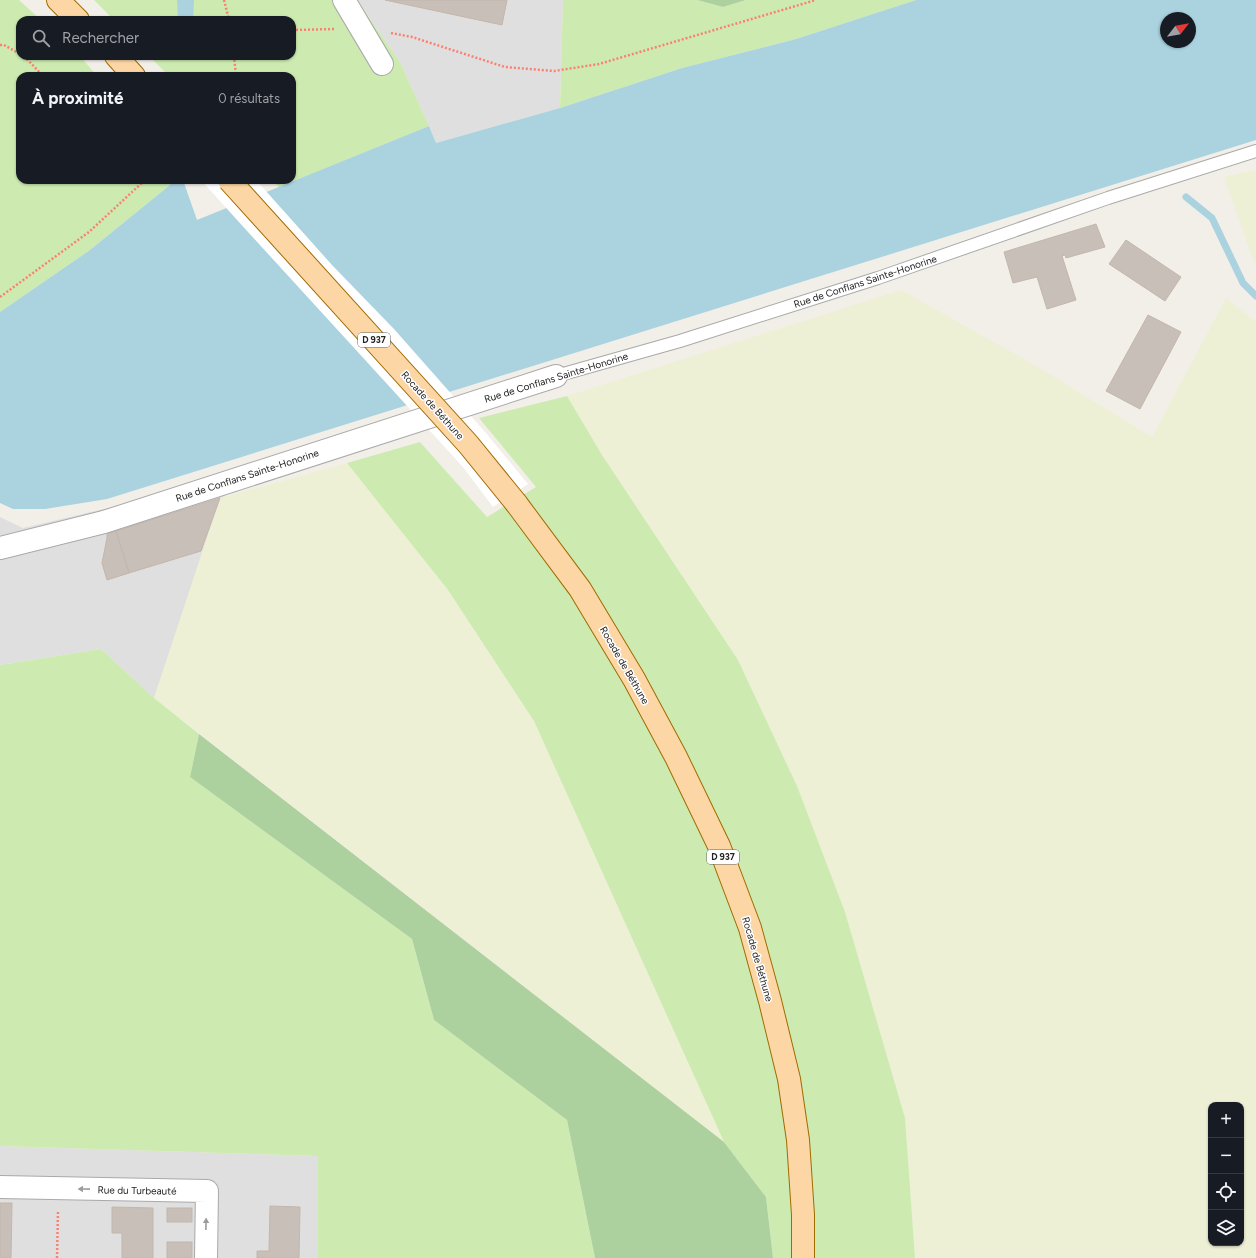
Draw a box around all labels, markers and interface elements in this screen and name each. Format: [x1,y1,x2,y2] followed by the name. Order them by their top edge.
[1160,12,1196,48] north arrow
[16,16,296,60] search box
[30,27,52,49] icon: search
[62,29,139,47] text: Rechercher
[32,88,123,108] text: À proximité
[218,91,280,106] text: 0 résultats
[792,252,939,311] street label: Rue de Conflans Sainte-Honorine
[358,333,390,347] road number: D 937
[483,349,630,406] street label: Rue de Conflans Sainte-Honorine
[398,368,467,443] street label: Rocade de Béthune
[174,446,321,505] street label: Rue de Conflans Sainte-Honorine
[597,624,652,707] street label: Rocade de Béthune
[707,850,739,864] road number: D 937
[739,915,776,1004] street label: Rocade de Béthune
[1208,1102,1244,1246] map controls
[1208,1102,1244,1138] button: +
[1208,1138,1244,1174] button: −
[1208,1174,1244,1210] button: locate
[97,1183,177,1198] street label: Rue du Turbeauté
[77,1186,90,1192] one-way arrow
[1208,1210,1244,1246] button: layers
[203,1218,210,1230] one-way arrow

